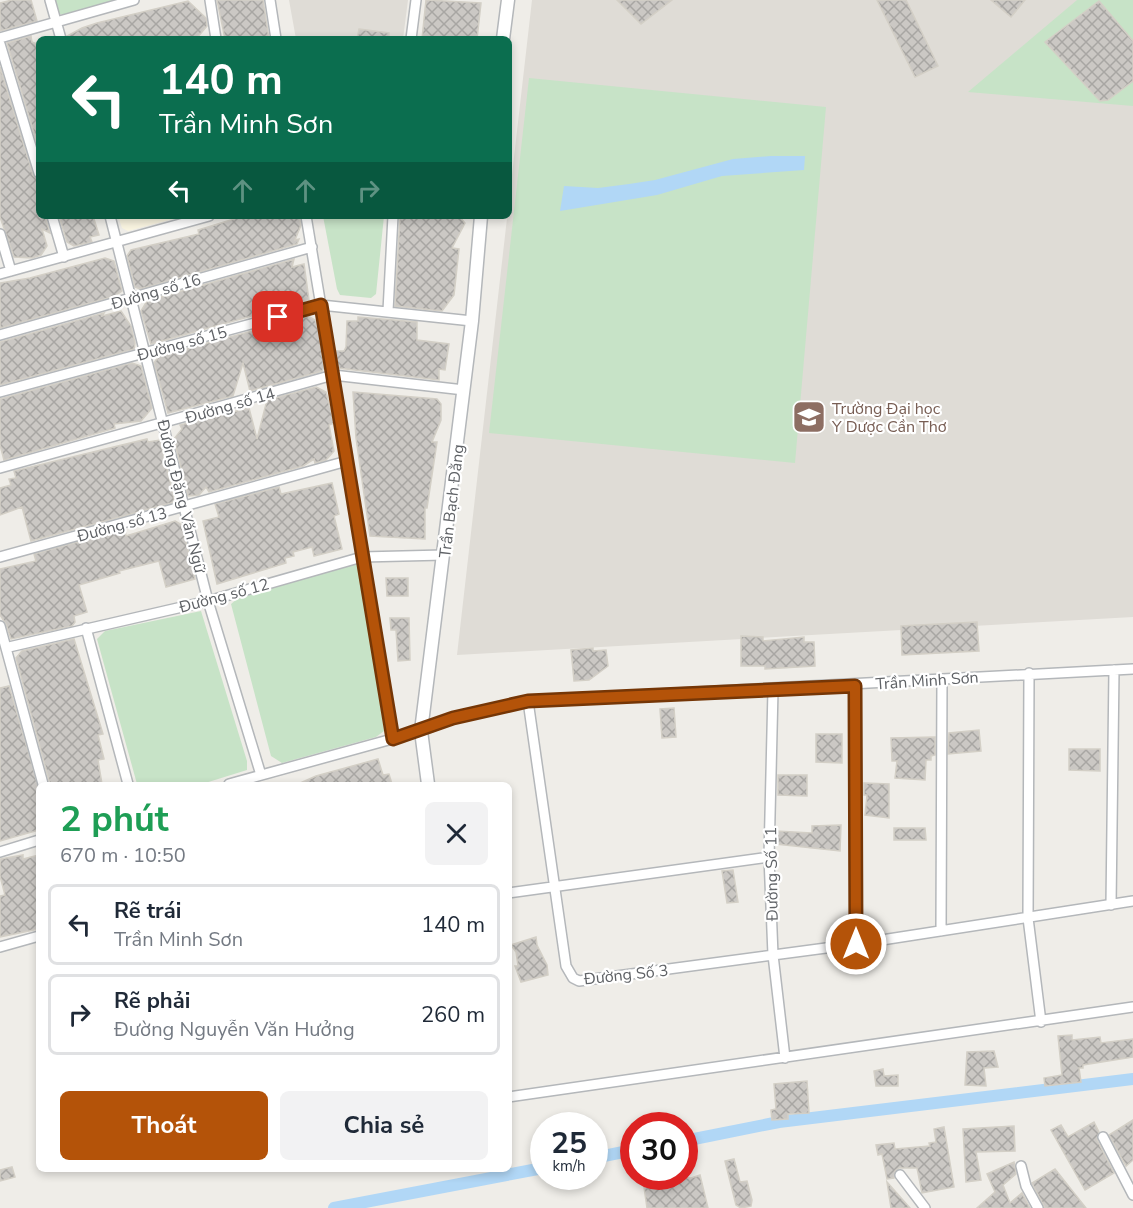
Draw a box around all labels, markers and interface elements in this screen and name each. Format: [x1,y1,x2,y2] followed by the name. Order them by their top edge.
[159,52,283,109] text: 140 m
[60,60,138,138] icon: left
[159,106,333,143] text: Trần Minh Sơn
[163,174,196,207] icon: left
[226,174,259,207] icon: ahead
[289,174,322,207] icon: ahead
[352,174,385,207] icon: right
[108,269,204,316] street label: Đường số 16
[252,291,303,342] pin
[261,300,294,333] icon: arrive
[134,321,230,367] street label: Đường số 15
[182,383,278,430] street label: Đường số 14
[831,398,947,438] place label: Trường Đại học Y Dược Cần Thơ
[791,399,827,435] school or university icon: Trường Đại học Y Dược Cần Thơ
[151,416,211,576] street label: Đường Đặng Văn Ngữ
[434,443,470,559] street label: Trần Bạch Đằng
[74,502,170,548] street label: Đường số 13
[176,573,272,619] street label: Đường số 12
[875,666,979,696] street label: Trần Minh Sơn
[60,795,169,844] text: 2 phút
[425,802,488,865] button: close
[760,827,784,922] street label: Đường Số 11
[60,842,186,869] text: 670 m · 10:50
[114,896,181,926] text: Rẽ trái
[63,908,96,941] icon: left
[421,910,485,940] text: 140 m
[824,912,888,976] position arrow
[114,926,243,953] text: Trần Minh Sơn
[582,960,669,990] street label: Đường Số 3
[114,986,190,1016] text: Rẽ phải
[63,998,96,1031] icon: right
[421,1000,485,1030] text: 260 m
[114,1016,355,1043] text: Đường Nguyễn Văn Hưởng
[60,1091,268,1160] button: Thoát
[280,1091,488,1160] button: Chia sẻ
[620,1112,698,1190] speed limit sign: 30
[551,1123,587,1164] text: 25
[552,1156,586,1176] text: km/h

